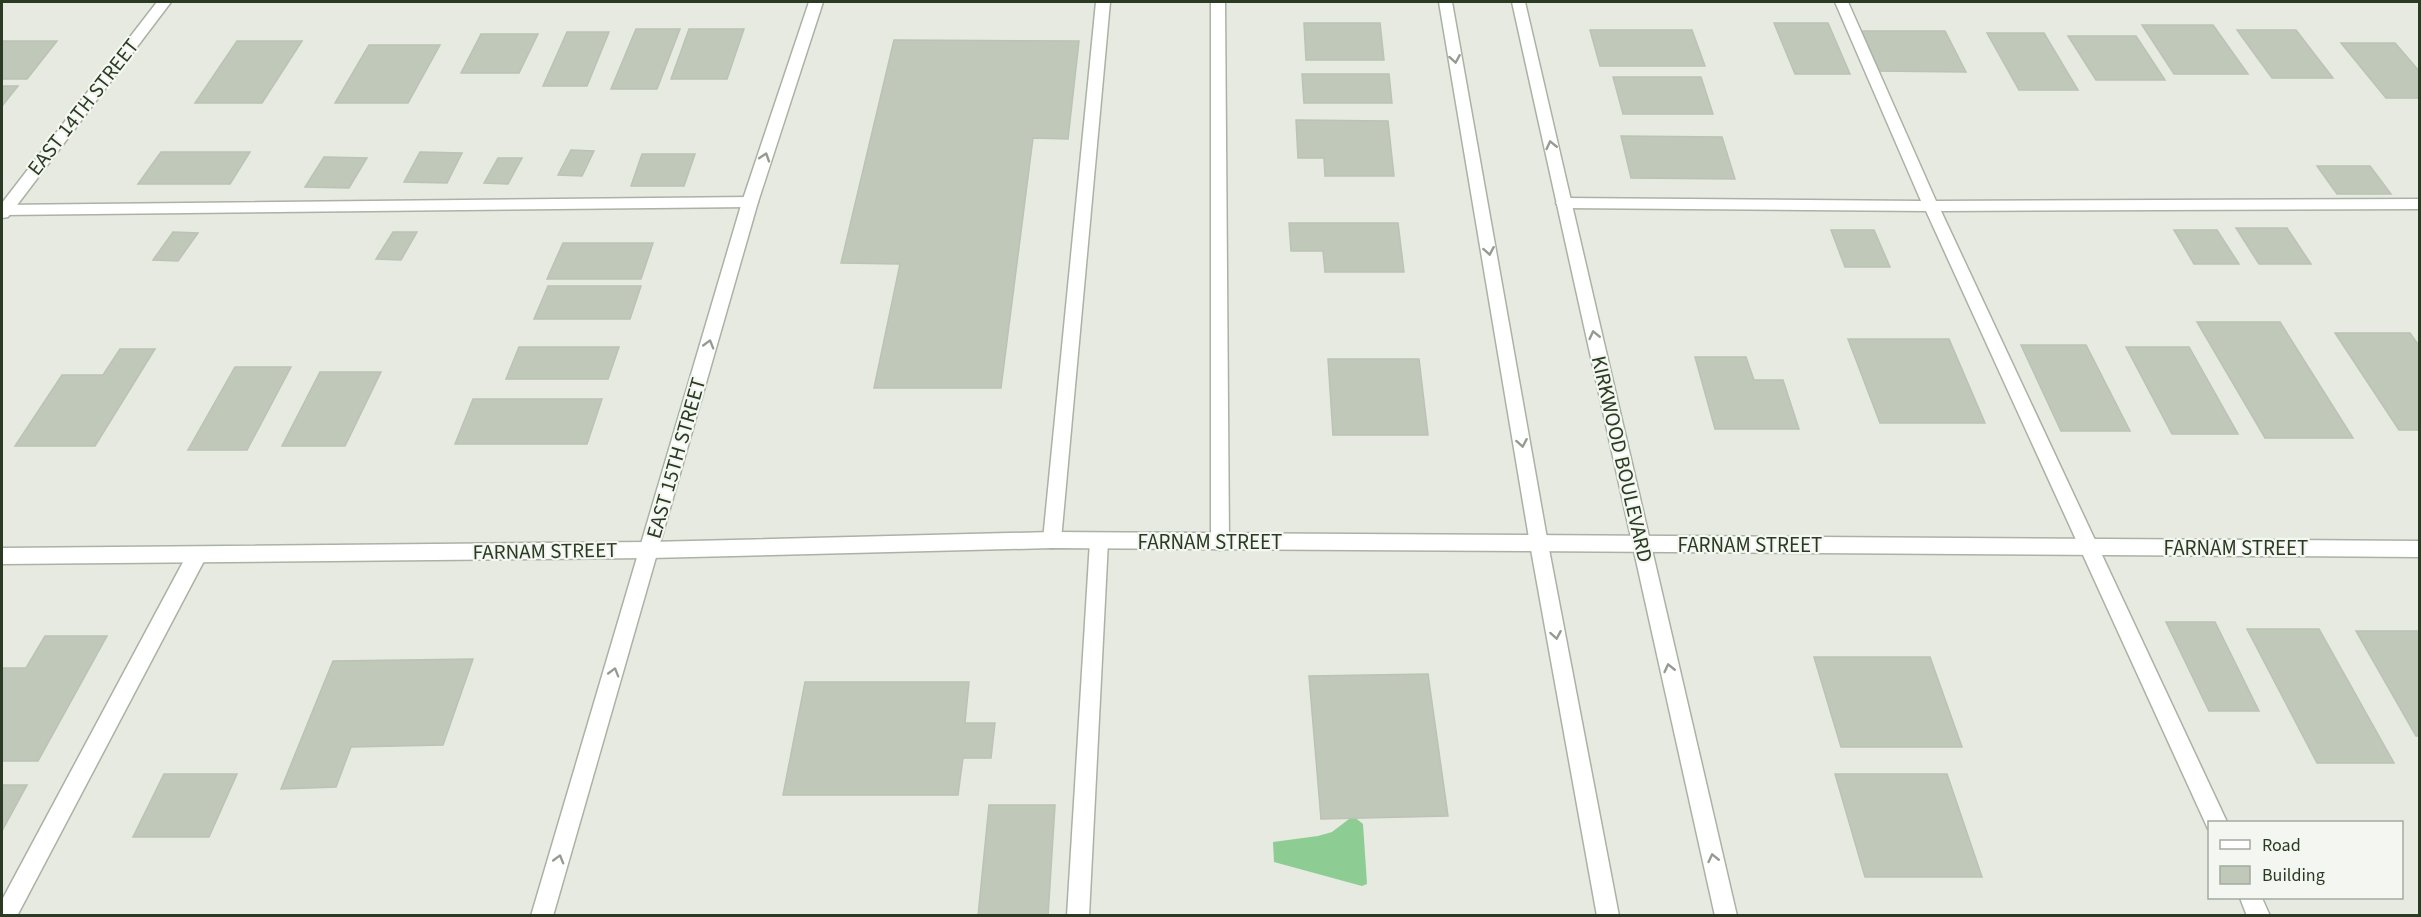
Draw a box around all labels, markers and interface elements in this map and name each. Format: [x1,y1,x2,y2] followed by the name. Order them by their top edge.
[20,32,146,182] street label: EAST 14TH STREET
[1449,54,1461,64] one-way arrow
[1545,140,1558,150] one-way arrow
[757,152,770,163] one-way arrow
[1482,247,1494,256] one-way arrow
[1588,330,1601,340] one-way arrow
[702,339,714,350] one-way arrow
[1584,353,1660,565] street label: KIRKWOOD BOULEVARD
[639,374,713,542] street label: EAST 15TH STREET
[1515,438,1528,448] one-way arrow
[1138,527,1282,557] street label: FARNAM STREET
[1678,530,1822,560] street label: FARNAM STREET
[2164,533,2308,563] street label: FARNAM STREET
[472,535,618,567] street label: FARNAM STREET
[1549,630,1562,640] one-way arrow
[1663,664,1676,674] one-way arrow
[607,667,619,678] one-way arrow
[2208,821,2403,899] legend
[2262,833,2301,858] text: Road
[551,854,564,864] one-way arrow
[1707,854,1720,864] one-way arrow
[2262,863,2325,888] text: Building

